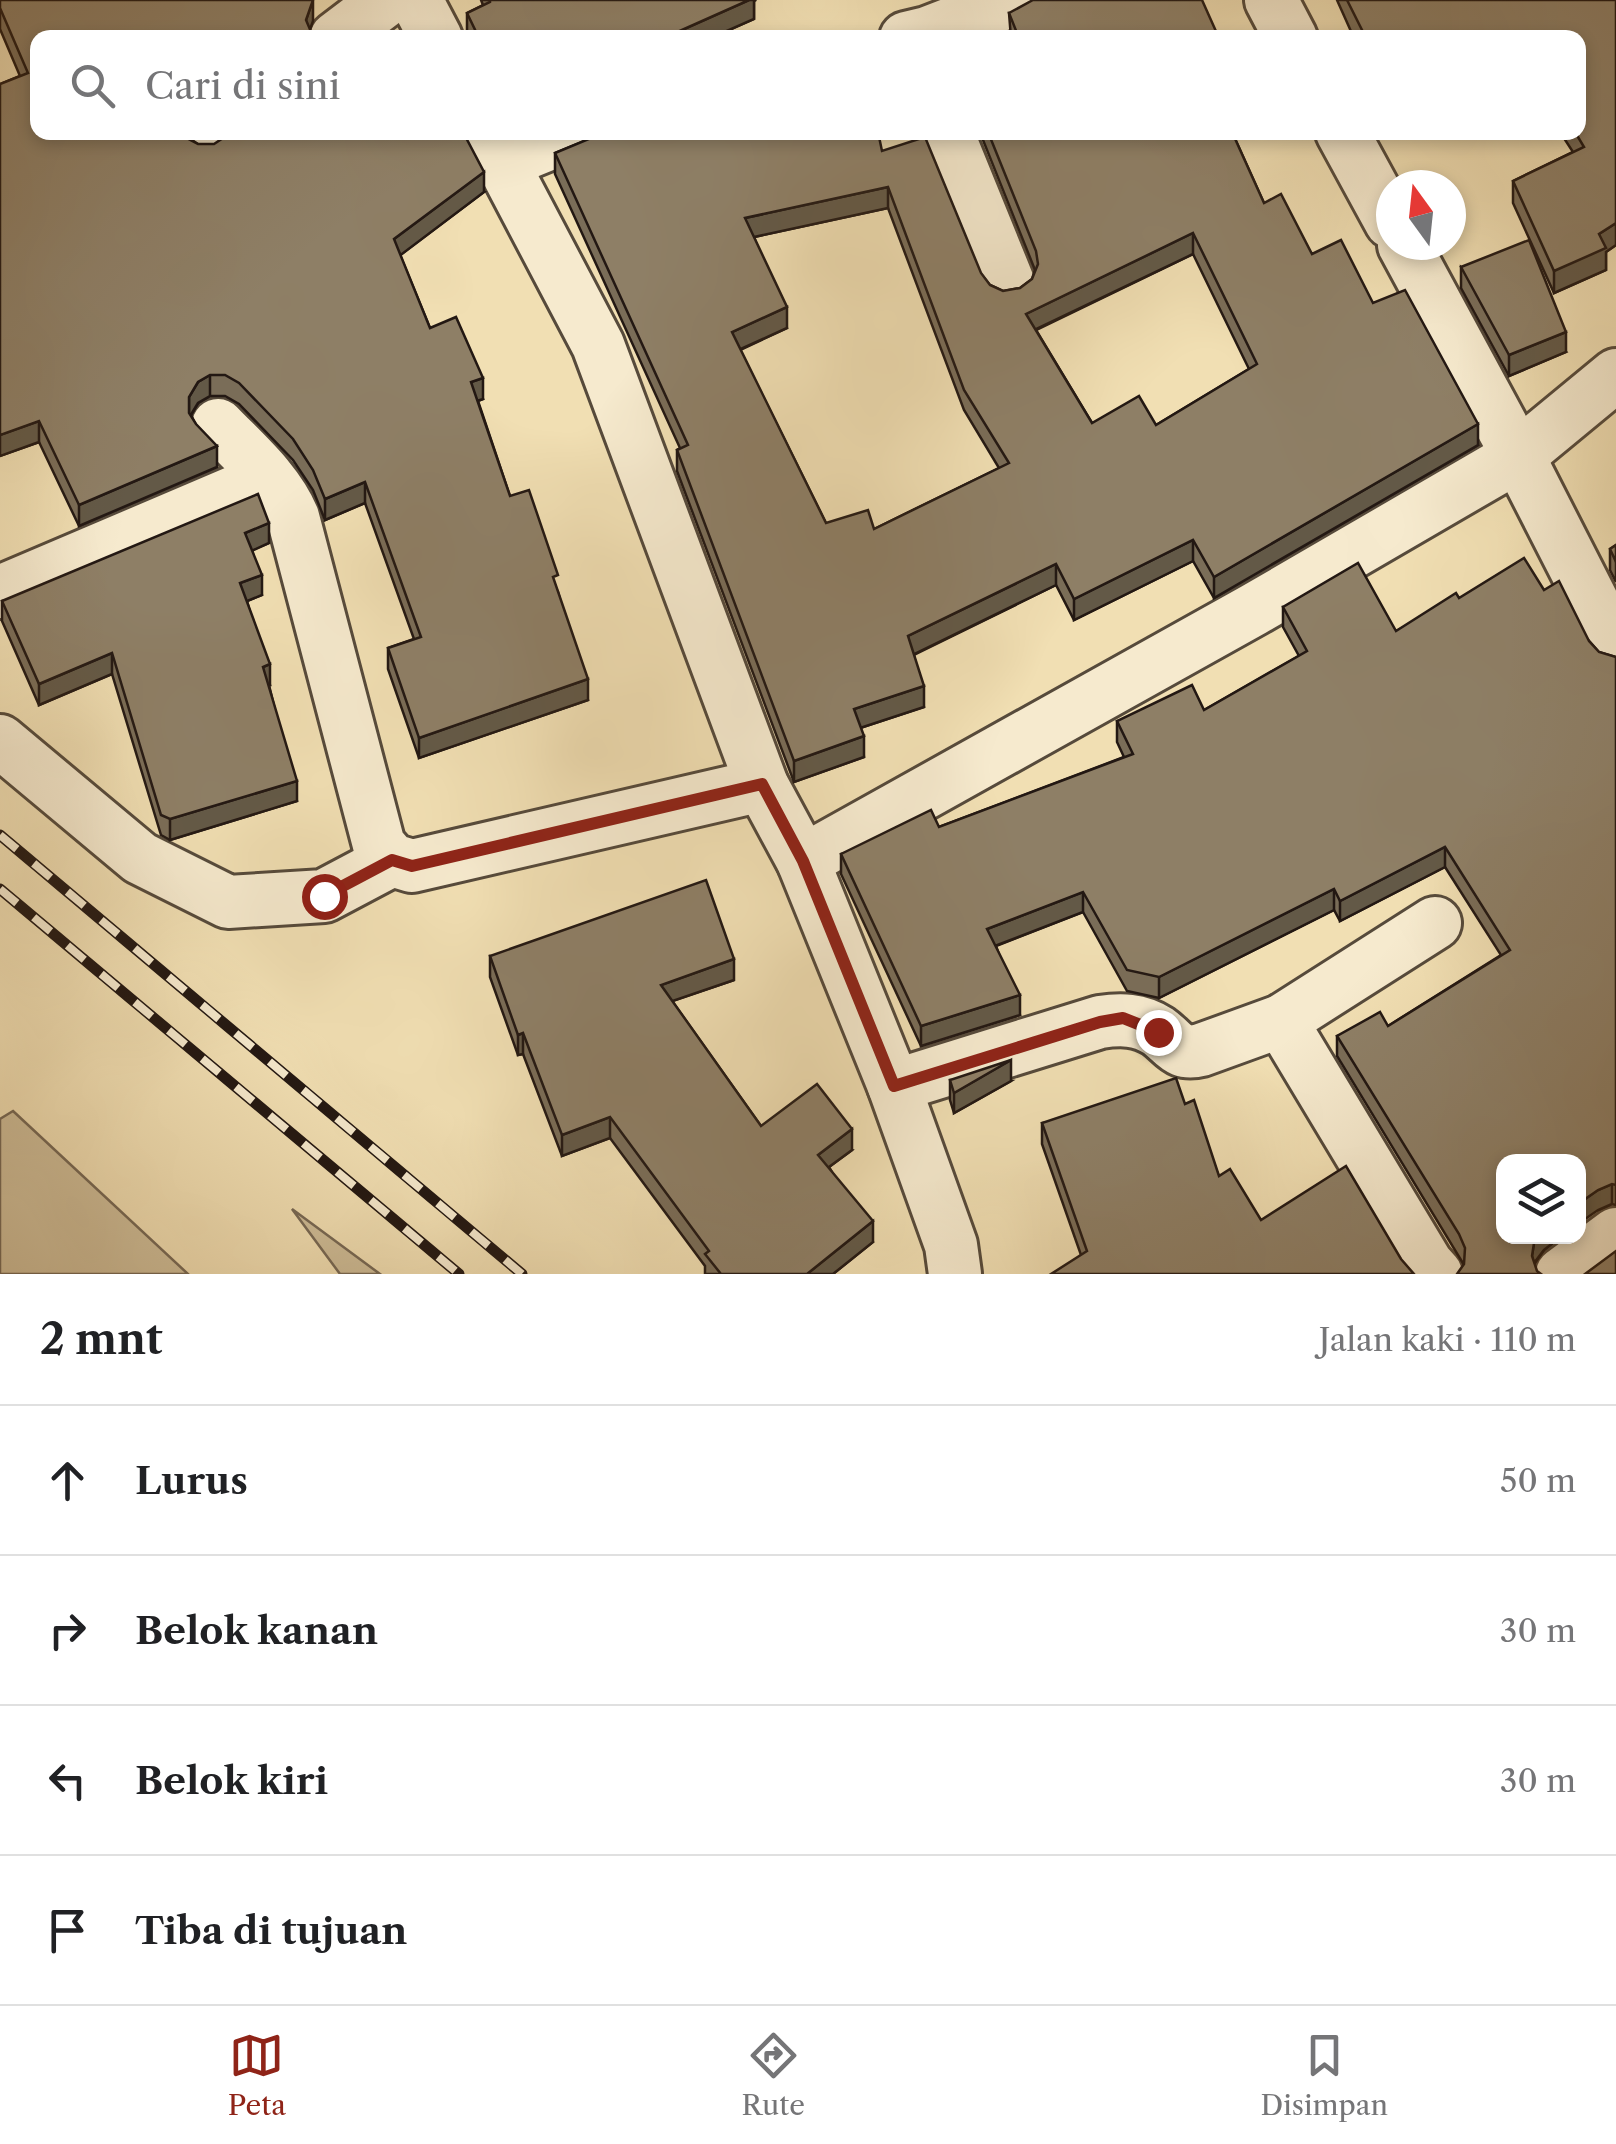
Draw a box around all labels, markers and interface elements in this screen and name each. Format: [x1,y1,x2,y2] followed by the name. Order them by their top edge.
[30,30,1586,140] search box
[65,58,120,113] icon: search
[145,62,340,109] text: Cari di sini
[1376,170,1466,260] north arrow
[302,874,348,920] route start
[1136,1010,1182,1056] route end
[1496,1154,1586,1244] map controls
[1496,1154,1586,1244] button: layers
[40,1313,163,1365] text: 2 mnt
[1319,1320,1576,1359] text: Jalan kaki · 110 m
[40,1453,95,1508] icon: ahead
[135,1457,248,1504] text: Lurus
[1500,1461,1576,1500] text: 50 m
[40,1603,95,1658] icon: right
[135,1607,378,1654] text: Belok kanan
[1500,1611,1576,1650] text: 30 m
[40,1753,95,1808] icon: left
[135,1757,328,1804] text: Belok kiri
[1500,1761,1576,1800] text: 30 m
[40,1903,95,1958] icon: arrive
[135,1907,407,1954] text: Tiba di tujuan
[228,2028,286,2122] tab: Peta
[742,2028,805,2122] tab: Rute
[1261,2028,1388,2122] tab: Disimpan

